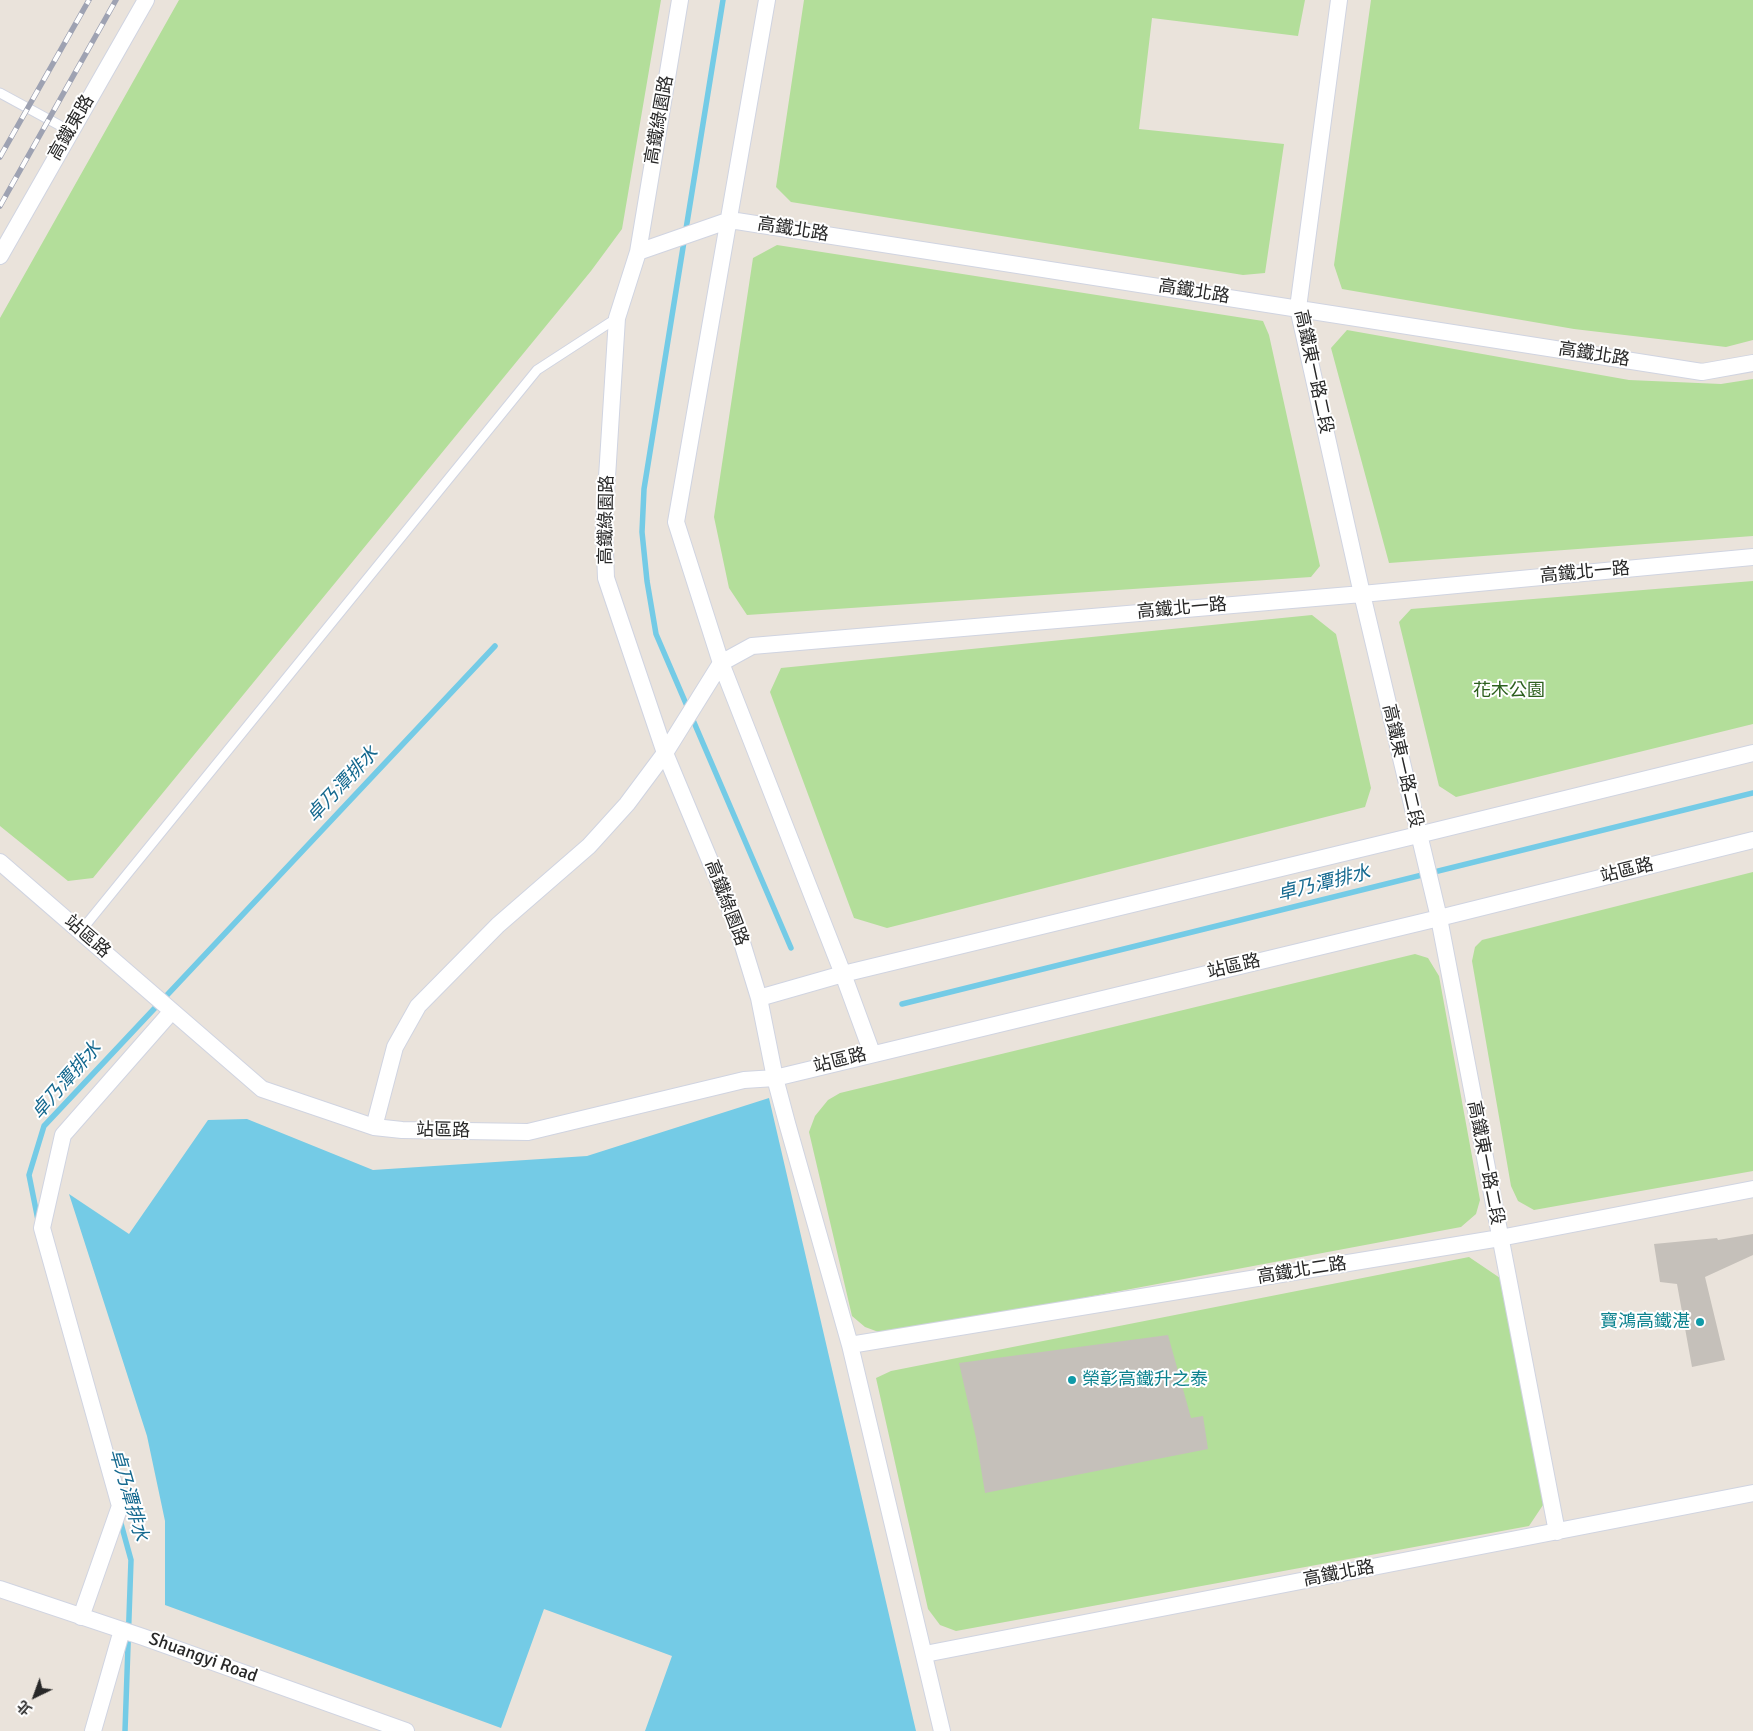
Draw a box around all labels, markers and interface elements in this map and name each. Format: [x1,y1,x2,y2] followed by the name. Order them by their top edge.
[642,74,678,166] street label: 高鐵綠園路
[45,91,99,165] street label: 高鐵東路
[756,214,830,246] street label: 高鐵北路
[1157,276,1231,308] street label: 高鐵北路
[1289,308,1337,436] street label: 高鐵東一路二段
[1557,339,1631,371] street label: 高鐵北路
[595,475,619,565] street label: 高鐵綠園路
[1539,558,1631,588] street label: 高鐵北一路
[1136,594,1228,624] street label: 高鐵北一路
[1473,680,1545,702] park label: 花木公園
[1377,702,1427,830] street label: 高鐵東一路二段
[302,742,384,828] water label: 卓乃潭排水
[1598,854,1656,888] street label: 站區路
[700,857,752,949] street label: 高鐵綠園路
[1275,861,1373,907] water label: 卓乃潭排水
[60,911,114,963] street label: 站區路
[1205,950,1263,984] street label: 站區路
[27,1038,107,1124] water label: 卓乃潭排水
[811,1044,869,1078] street label: 站區路
[1462,1099,1508,1227] street label: 高鐵東一路二段
[416,1120,470,1142] street label: 站區路
[1256,1253,1348,1289] street label: 高鐵北二路
[1600,1311,1690,1333] place label: 寶鴻高鐵湛
[1694,1316,1706,1328] marker: 寶鴻高鐵湛
[1082,1369,1208,1391] place label: 榮彰高鐵升之泰
[1066,1374,1078,1386] marker: 榮彰高鐵升之泰
[104,1446,152,1544] water label: 卓乃潭排水
[1302,1557,1376,1591] street label: 高鐵北路
[146,1628,260,1688] street label: Shuangyi Road
[10,1671,60,1721] north arrow
[14,1697,36,1719] text: 北

